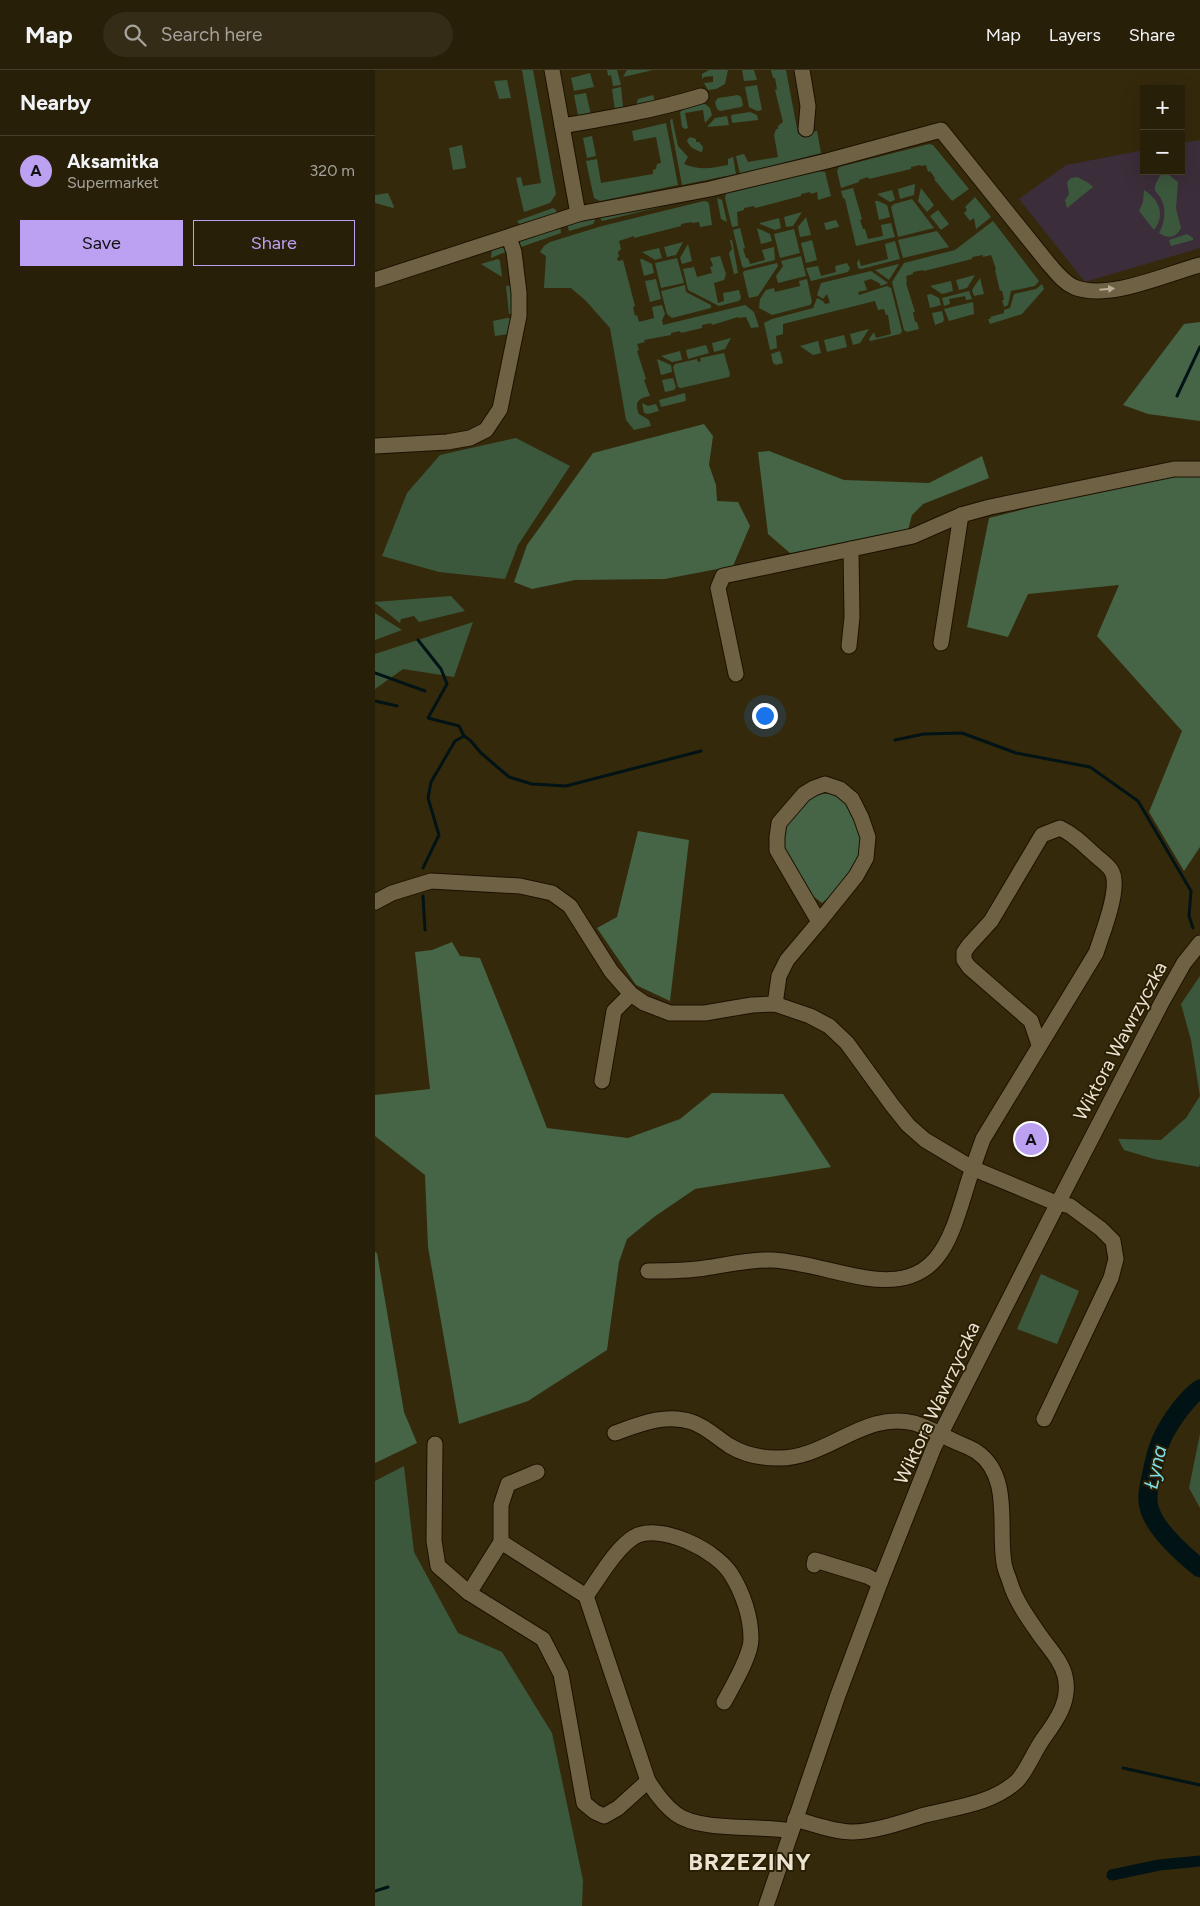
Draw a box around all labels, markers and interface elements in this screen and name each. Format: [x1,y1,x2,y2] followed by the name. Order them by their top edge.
[103,12,453,57] search box
[25,20,73,49] text: Map
[121,21,149,49] icon: search
[161,23,262,46] text: Search here
[986,24,1021,46] text: Map
[1049,24,1101,46] text: Layers
[1129,24,1175,46] text: Share
[1140,85,1185,175] map controls
[1140,85,1185,130] button: +
[20,90,91,115] text: Nearby
[1140,130,1185,175] button: −
[67,150,159,173] text: Aksamitka
[30,161,42,180] text: A
[310,161,355,180] text: 320 m
[67,173,159,192] text: Supermarket
[20,220,183,266] button: Save
[193,220,355,266] button: Share
[1099,285,1115,293] one-way arrow
[752,703,778,729] your location
[1068,958,1172,1124] street label: Wiktora Wawrzyczka
[1015,1120,1047,1158] pin: A
[889,1318,985,1488] street label: Wiktora Wawrzyczka
[1138,1443,1172,1491] water label: Łyna
[688,1847,812,1876] district label: BRZEZINY

